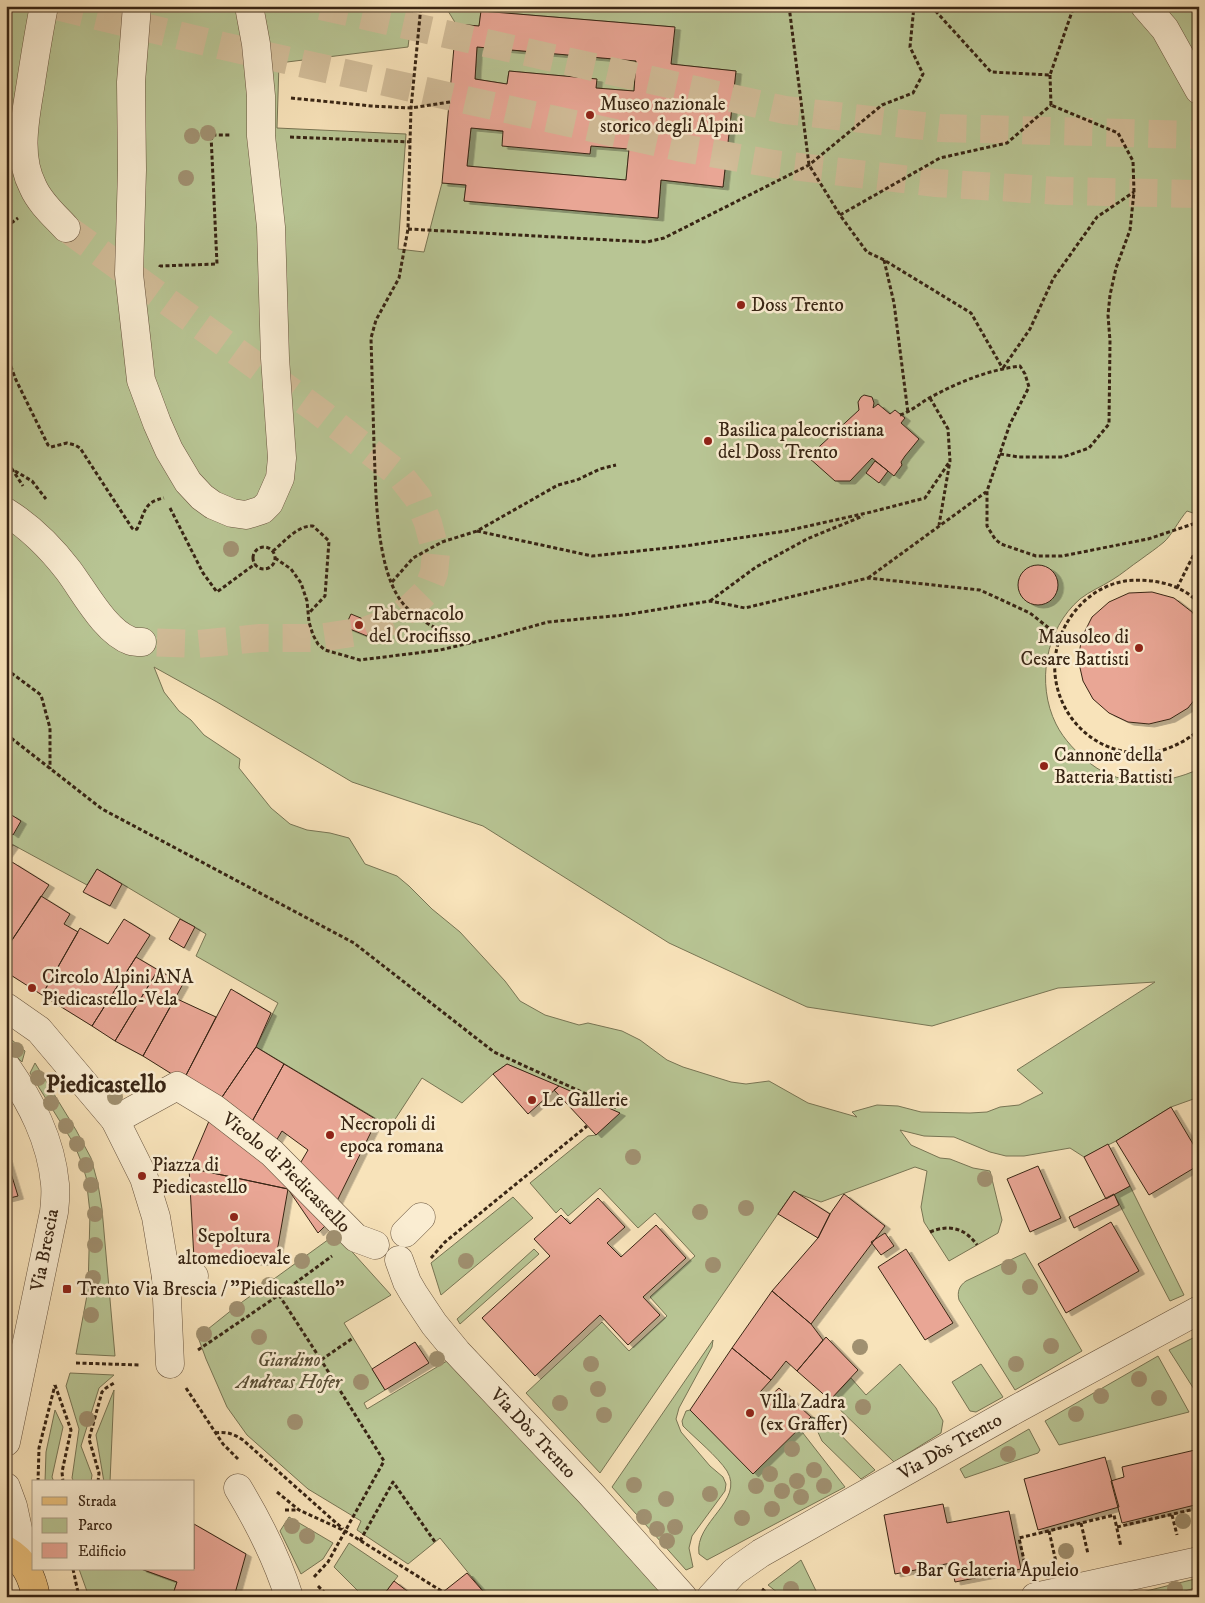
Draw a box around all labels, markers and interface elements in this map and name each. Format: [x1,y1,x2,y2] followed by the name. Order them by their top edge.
[600,93,744,138] place label: Museo nazionale storico degli Alpini
[584,109,596,121] marker: Museo nazionale storico degli Alpini
[751,294,844,317] place label: Doss Trento
[735,299,747,311] marker: Doss Trento
[718,419,884,464] place label: Basilica paleocristiana del Doss Trento
[702,435,714,447] marker: Basilica paleocristiana del Doss Trento
[369,603,471,648] place label: Tabernacolo del Crocifisso
[353,619,365,631] marker: Tabernacolo del Crocifisso
[1021,626,1129,671] place label: Mausoleo di Cesare Battisti
[1133,642,1145,654] marker: Mausoleo di Cesare Battisti
[1054,744,1173,789] place label: Cannone della Batteria Battisti
[1038,760,1050,772] marker: Cannone della Batteria Battisti
[42,966,194,1011] place label: Circolo Alpini ANA Piedicastello-Vela
[26,982,38,994] marker: Circolo Alpini ANA Piedicastello-Vela
[46,1070,167,1100] district label: Piedicastello
[542,1089,628,1112] place label: Le Gallerie
[526,1094,538,1106] marker: Le Gallerie
[217,1107,356,1237] street label: Vicolo di Piedicastello
[340,1113,444,1158] place label: Necropoli di epoca romana
[324,1129,336,1141] marker: Necropoli di epoca romana
[152,1154,247,1199] place label: Piazza di Piedicastello
[136,1170,148,1182] marker: Piazza di Piedicastello
[26,1207,64,1294] street label: Via Brescia
[228,1211,240,1223] marker: Sepoltura altomedioevale
[178,1225,290,1270] place label: Sepoltura altomedioevale
[77,1278,344,1301] place label: Trento Via Brescia / "Piedicastello"
[61,1283,73,1295] marker: Trento Via Brescia / "Piedicastello"
[234,1349,344,1394] park label: Giardino Andreas Hofer
[485,1382,581,1483] street label: Via Dòs Trento
[759,1391,848,1436] place label: Villa Zadra (ex Graffer)
[744,1407,756,1419] marker: Villa Zadra (ex Graffer)
[893,1408,1006,1485] street label: Via Dòs Trento
[32,1480,195,1570] legend
[78,1492,117,1511] text: Strada
[78,1516,112,1535] text: Parco
[78,1542,126,1561] text: Edificio
[916,1559,1079,1582] place label: Bar Gelateria Apuleio
[900,1564,912,1576] marker: Bar Gelateria Apuleio

